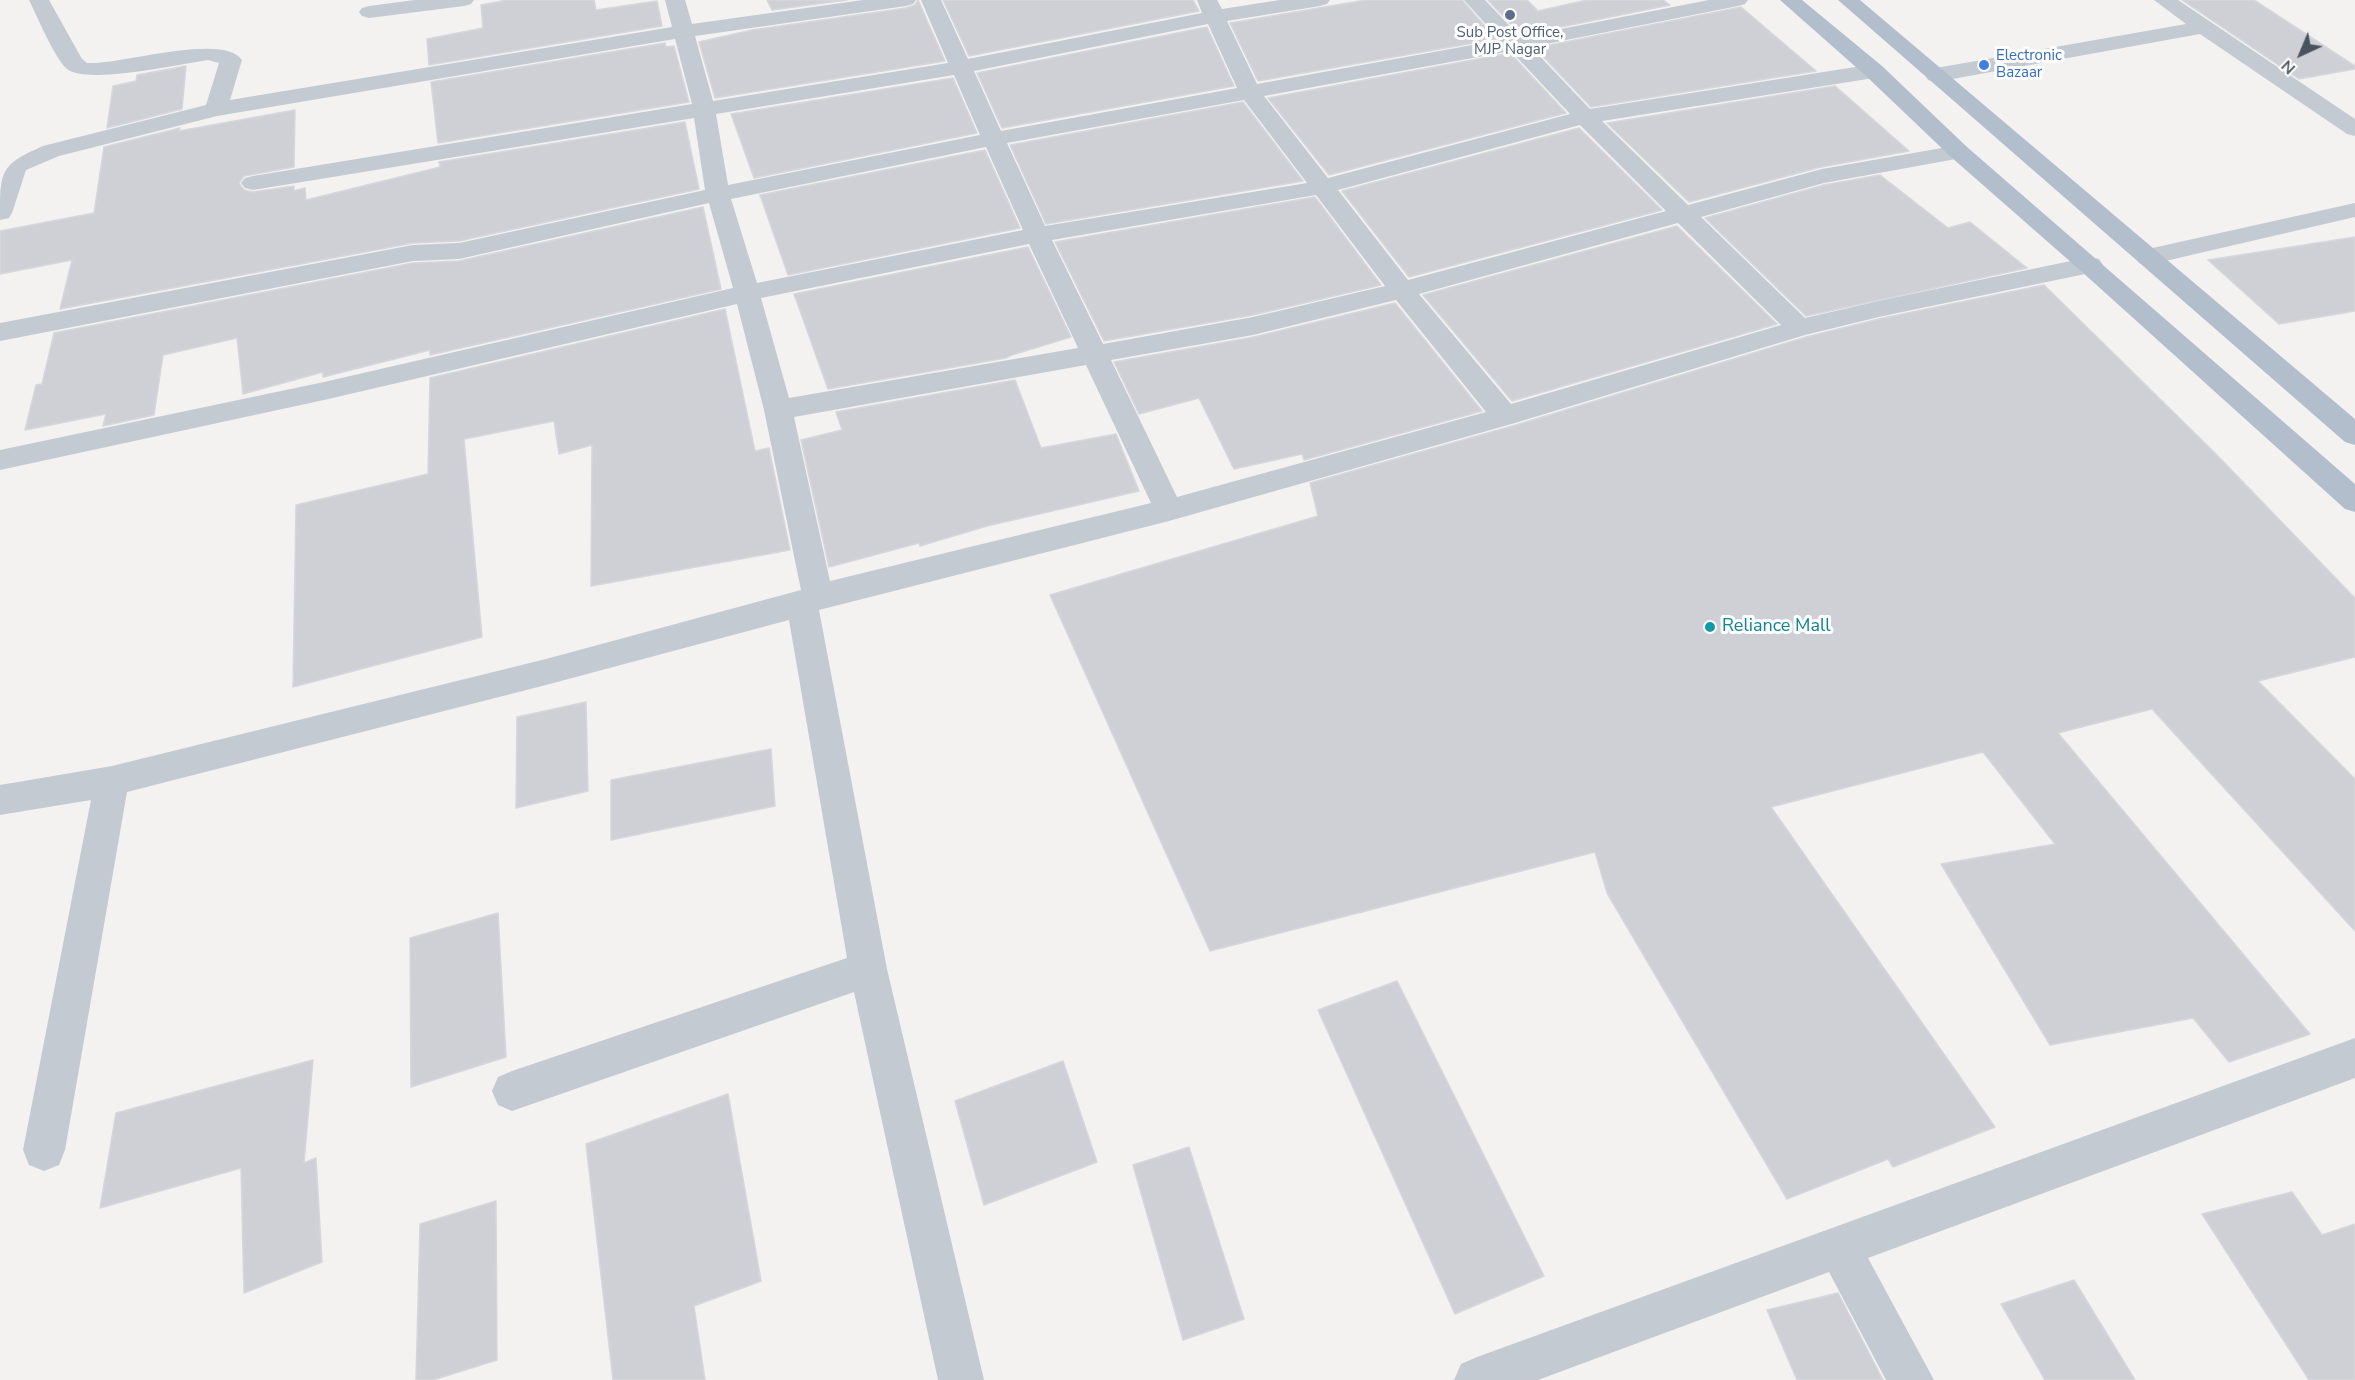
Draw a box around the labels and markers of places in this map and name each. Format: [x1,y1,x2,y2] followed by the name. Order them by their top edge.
[1503,8,1517,22] marker: Sub Post Office, MJP Nagar
[1457,24,1563,59] place label: Sub Post Office, MJP Nagar
[1996,47,2062,82] place label: Electronic Bazaar
[1977,58,1991,72] marker: Electronic Bazaar
[1722,616,1831,638] place label: Reliance Mall
[1703,620,1717,634] marker: Reliance Mall

